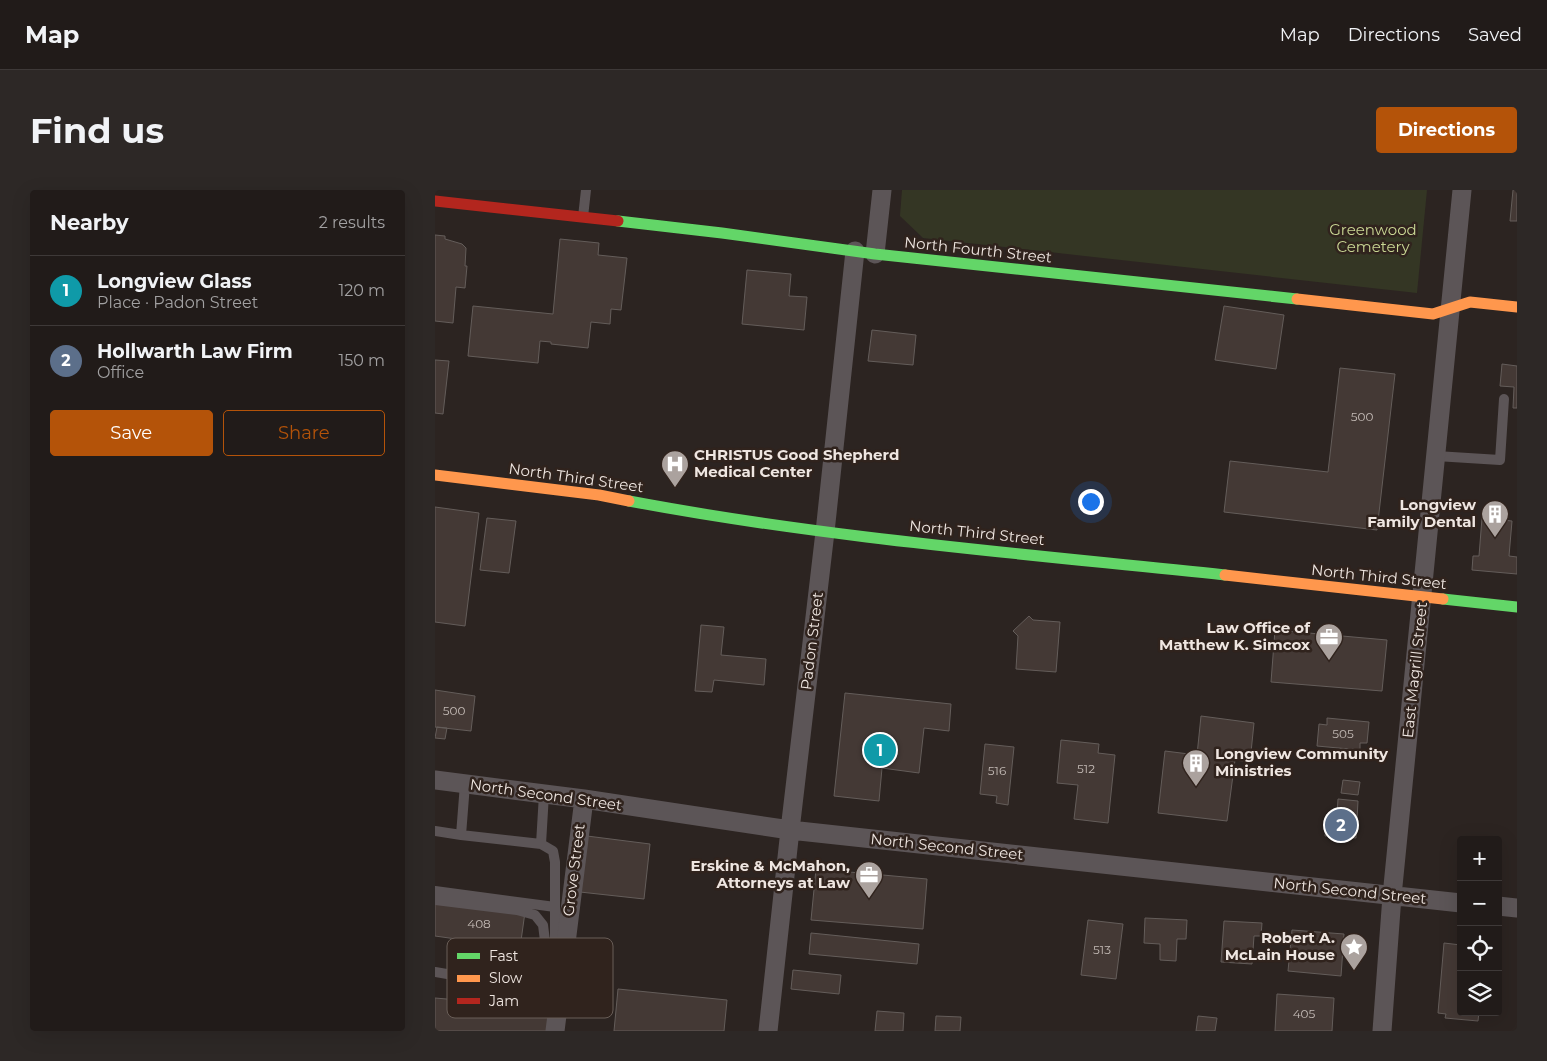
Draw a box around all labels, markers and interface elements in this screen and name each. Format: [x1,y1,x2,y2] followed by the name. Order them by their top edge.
[25,20,79,49] text: Map
[1280,24,1320,46] text: Map
[1348,24,1440,46] text: Directions
[1468,24,1522,46] text: Saved
[1376,107,1517,153] button: Directions
[30,109,164,152] text: Find us
[50,210,129,235] text: Nearby
[319,213,385,232] text: 2 results
[1329,220,1417,256] park label: Greenwood Cemetery
[903,232,1053,267] street label: North Fourth Street
[97,270,252,293] text: Longview Glass
[63,281,69,300] text: 1
[338,281,385,300] text: 120 m
[97,293,258,312] text: Place · Padon Street
[97,340,293,363] text: Hollwarth Law Firm
[61,351,71,370] text: 2
[338,351,385,370] text: 150 m
[97,363,144,382] text: Office
[1351,409,1373,424] house number: 500
[50,410,213,456] button: Save
[223,410,385,456] button: Share
[694,445,899,481] place label: CHRISTUS Good Shepherd Medical Center
[660,449,690,488] hospital icon: CHRISTUS Good Shepherd Medical Center
[507,459,645,496] street label: North Third Street
[1078,489,1104,515] your location
[1367,495,1477,531] place label: Longview Family Dental
[1480,499,1510,538] building icon: Longview Family Dental
[908,516,1046,549] street label: North Third Street
[1310,560,1448,593] street label: North Third Street
[796,591,827,691] street label: Padon Street
[1398,601,1431,739] street label: East Magrill Street
[1159,618,1311,654] place label: Law Office of Matthew K. Simcox
[1314,622,1344,661] office icon: Law Office of Matthew K. Simcox
[443,703,465,718] house number: 500
[1332,726,1354,741] house number: 505
[864,731,896,769] pin: 1
[1215,744,1389,780] place label: Longview Community Ministries
[1181,748,1211,787] building icon: Longview Community Ministries
[1077,761,1095,776] house number: 512
[988,763,1006,778] house number: 516
[469,774,623,815] street label: North Second Street
[1325,806,1357,844] pin: 2
[558,823,589,917] street label: Grove Street
[870,829,1024,864] street label: North Second Street
[1457,836,1502,1016] map controls
[1457,836,1502,881] button: +
[691,856,851,892] place label: Erskine & McMahon, Attorneys at Law
[854,860,884,899] office icon: Erskine & McMahon, Attorneys at Law
[1273,873,1427,908] street label: North Second Street
[1457,881,1502,926] button: −
[467,916,491,931] house number: 408
[1457,926,1502,971] button: locate
[1225,928,1335,964] place label: Robert A. McLain House
[1339,932,1369,971] place icon: Robert A. McLain House
[447,938,613,1018] legend
[1093,942,1111,957] house number: 513
[489,947,519,965] text: Fast
[489,969,523,987] text: Slow
[1457,971,1502,1016] button: layers
[488,992,519,1010] text: Jam
[1293,1006,1316,1021] house number: 405

